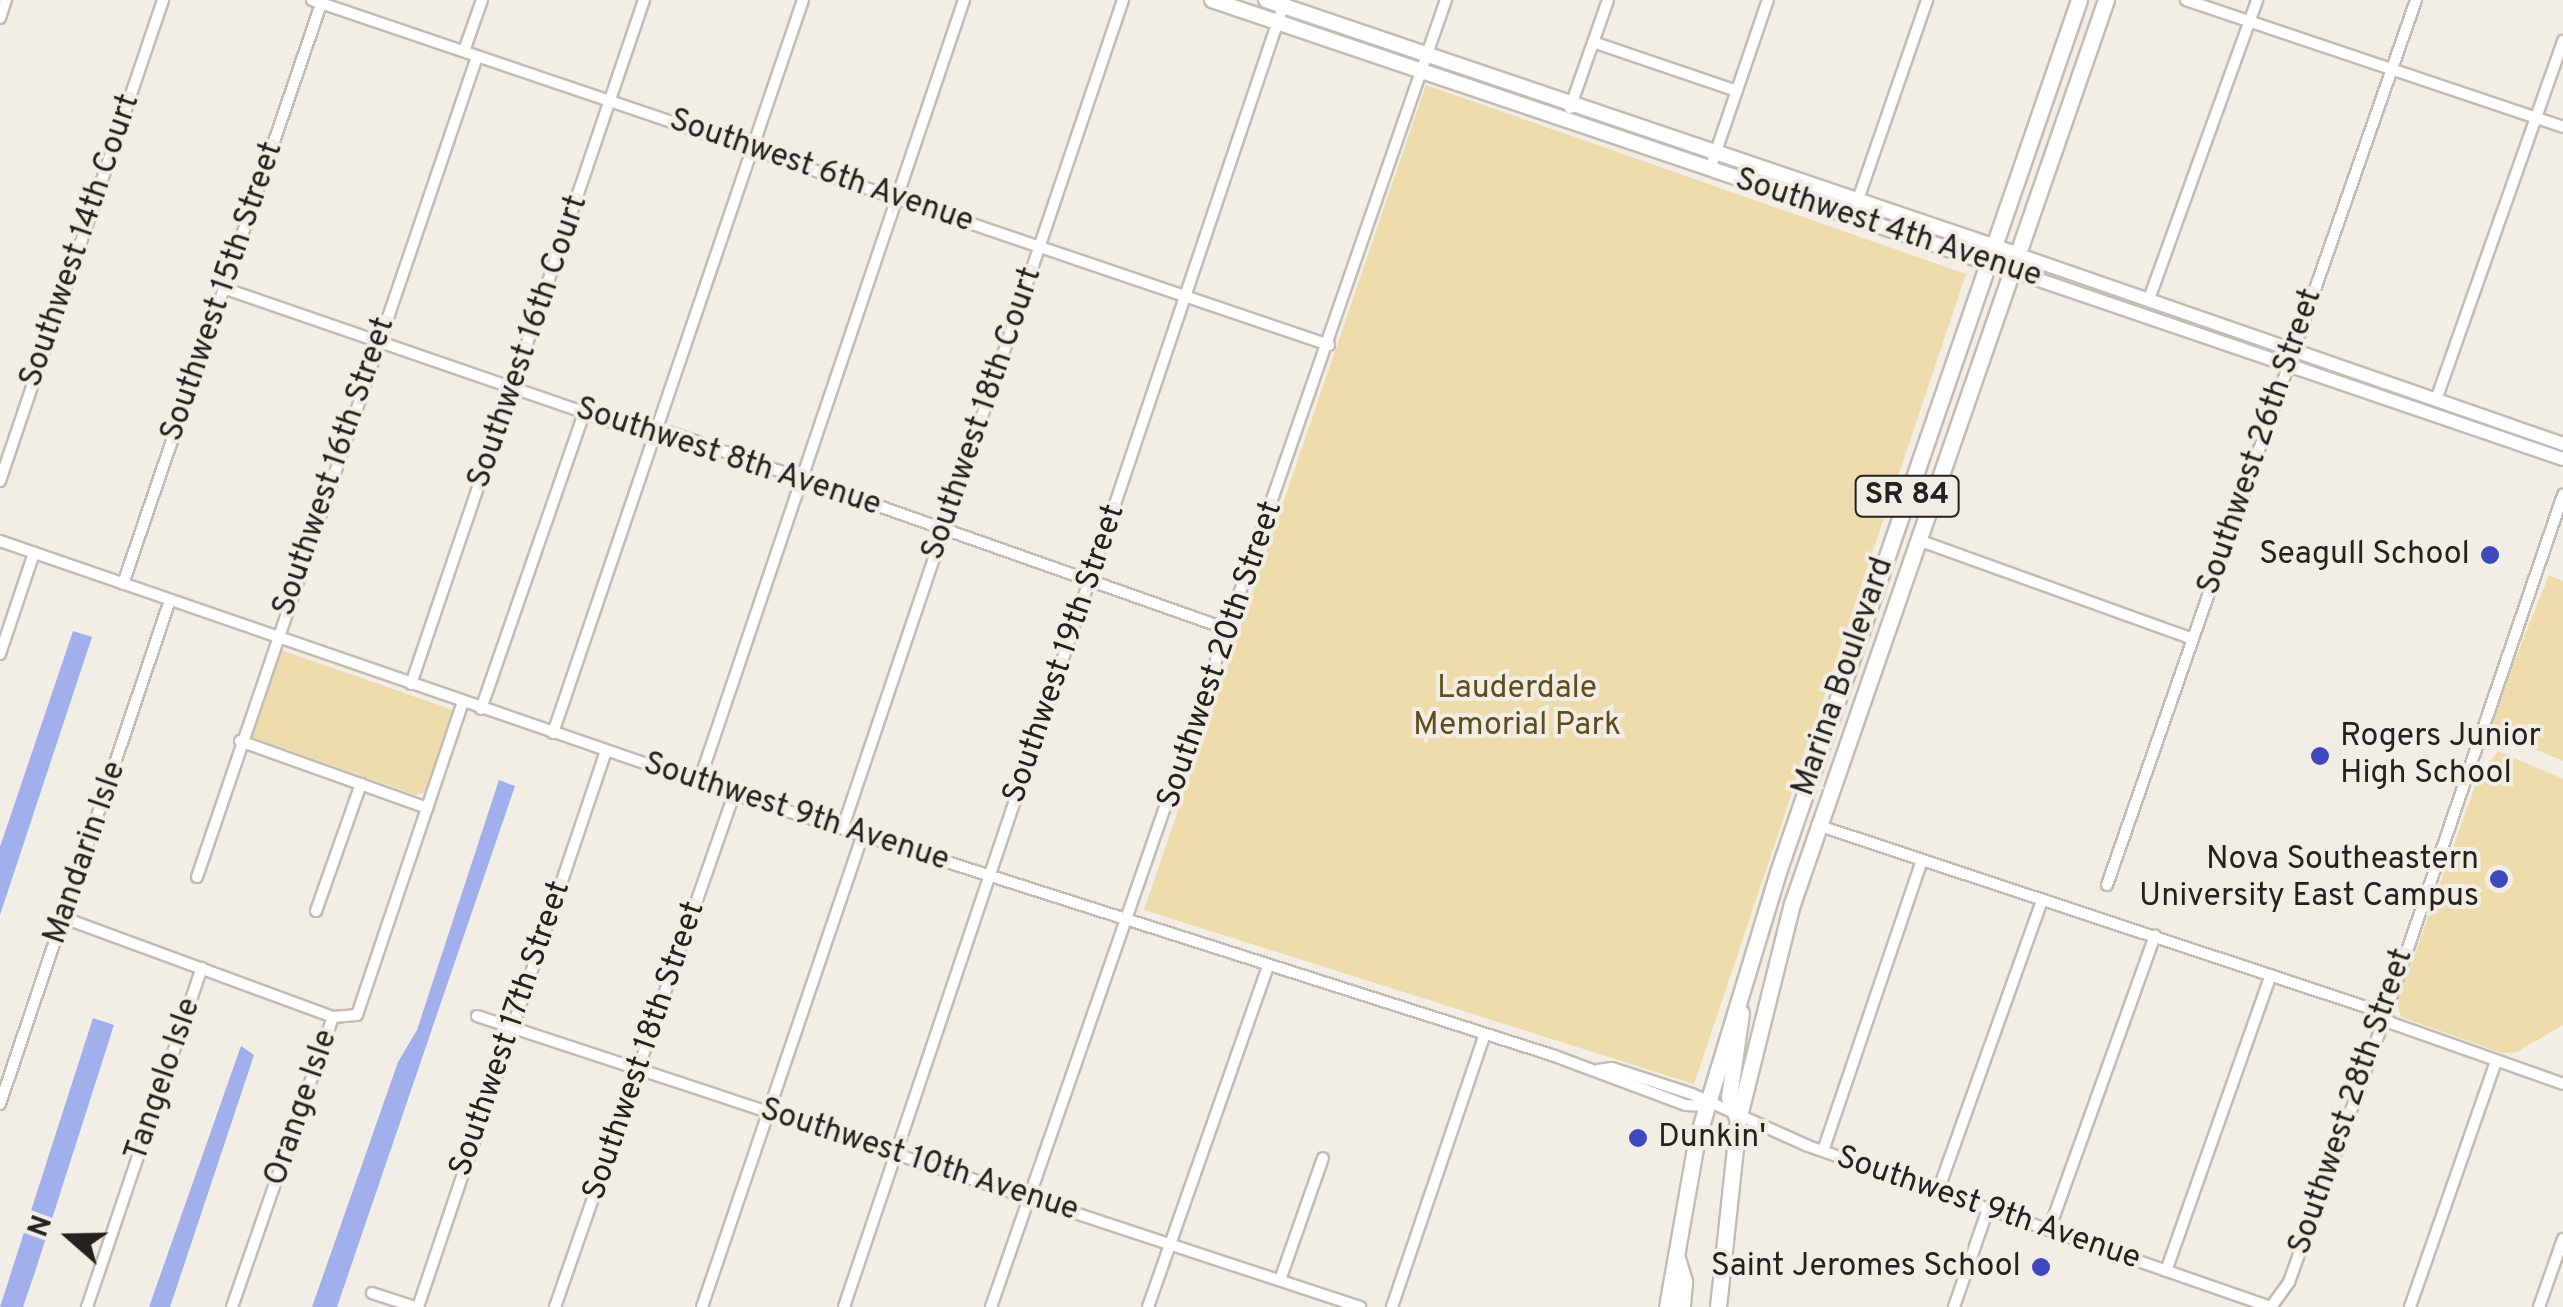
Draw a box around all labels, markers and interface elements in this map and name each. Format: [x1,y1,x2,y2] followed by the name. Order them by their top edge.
[13,89,149,393] street label: Southwest 14th Court
[663,102,979,242] street label: Southwest 6th Avenue
[154,137,292,447] street label: Southwest 15th Street
[1729,161,2047,297] street label: Southwest 4th Avenue
[461,190,597,494] street label: Southwest 16th Court
[915,262,1051,566] street label: Southwest 18th Court
[2191,284,2331,600] street label: Southwest 26th Street
[266,313,404,621] street label: Southwest 16th Street
[570,390,886,526] street label: Southwest 8th Avenue
[1854,471,1960,521] road number: SR 84
[1150,496,1292,814] street label: Southwest 20th Street
[996,500,1134,808] street label: Southwest 19th Street
[2259,536,2470,574] place label: Seagull School
[2479,544,2501,566] marker: Seagull School
[1785,553,1903,801] street label: Marina Boulevard
[1413,671,1621,746] park label: Lauderdale Memorial Park
[2340,719,2541,794] place label: Rogers Junior High School
[638,745,954,881] street label: Southwest 9th Avenue
[2309,745,2331,767] marker: Rogers Junior High School
[37,757,135,949] street label: Mandarin Isle
[2139,842,2479,917] place label: Nova Southeastern University East Campus
[2488,868,2510,890] marker: Nova Southeastern University East Campus
[442,876,580,1182] street label: Southwest 17th Street
[576,897,714,1205] street label: Southwest 18th Street
[2282,944,2422,1260] street label: Southwest 28th Street
[118,993,210,1167] street label: Tangelo Isle
[257,1025,347,1191] street label: Orange Isle
[754,1091,1084,1231] street label: Southwest 10th Avenue
[1658,1119,1766,1157] place label: Dunkin'
[1627,1127,1649,1149] marker: Dunkin'
[1830,1139,2146,1279] street label: Southwest 9th Avenue
[20,1187,120,1287] north arrow
[21,1211,62,1242] text: N
[1711,1248,2021,1286] place label: Saint Jeromes School
[2030,1256,2052,1278] marker: Saint Jeromes School

